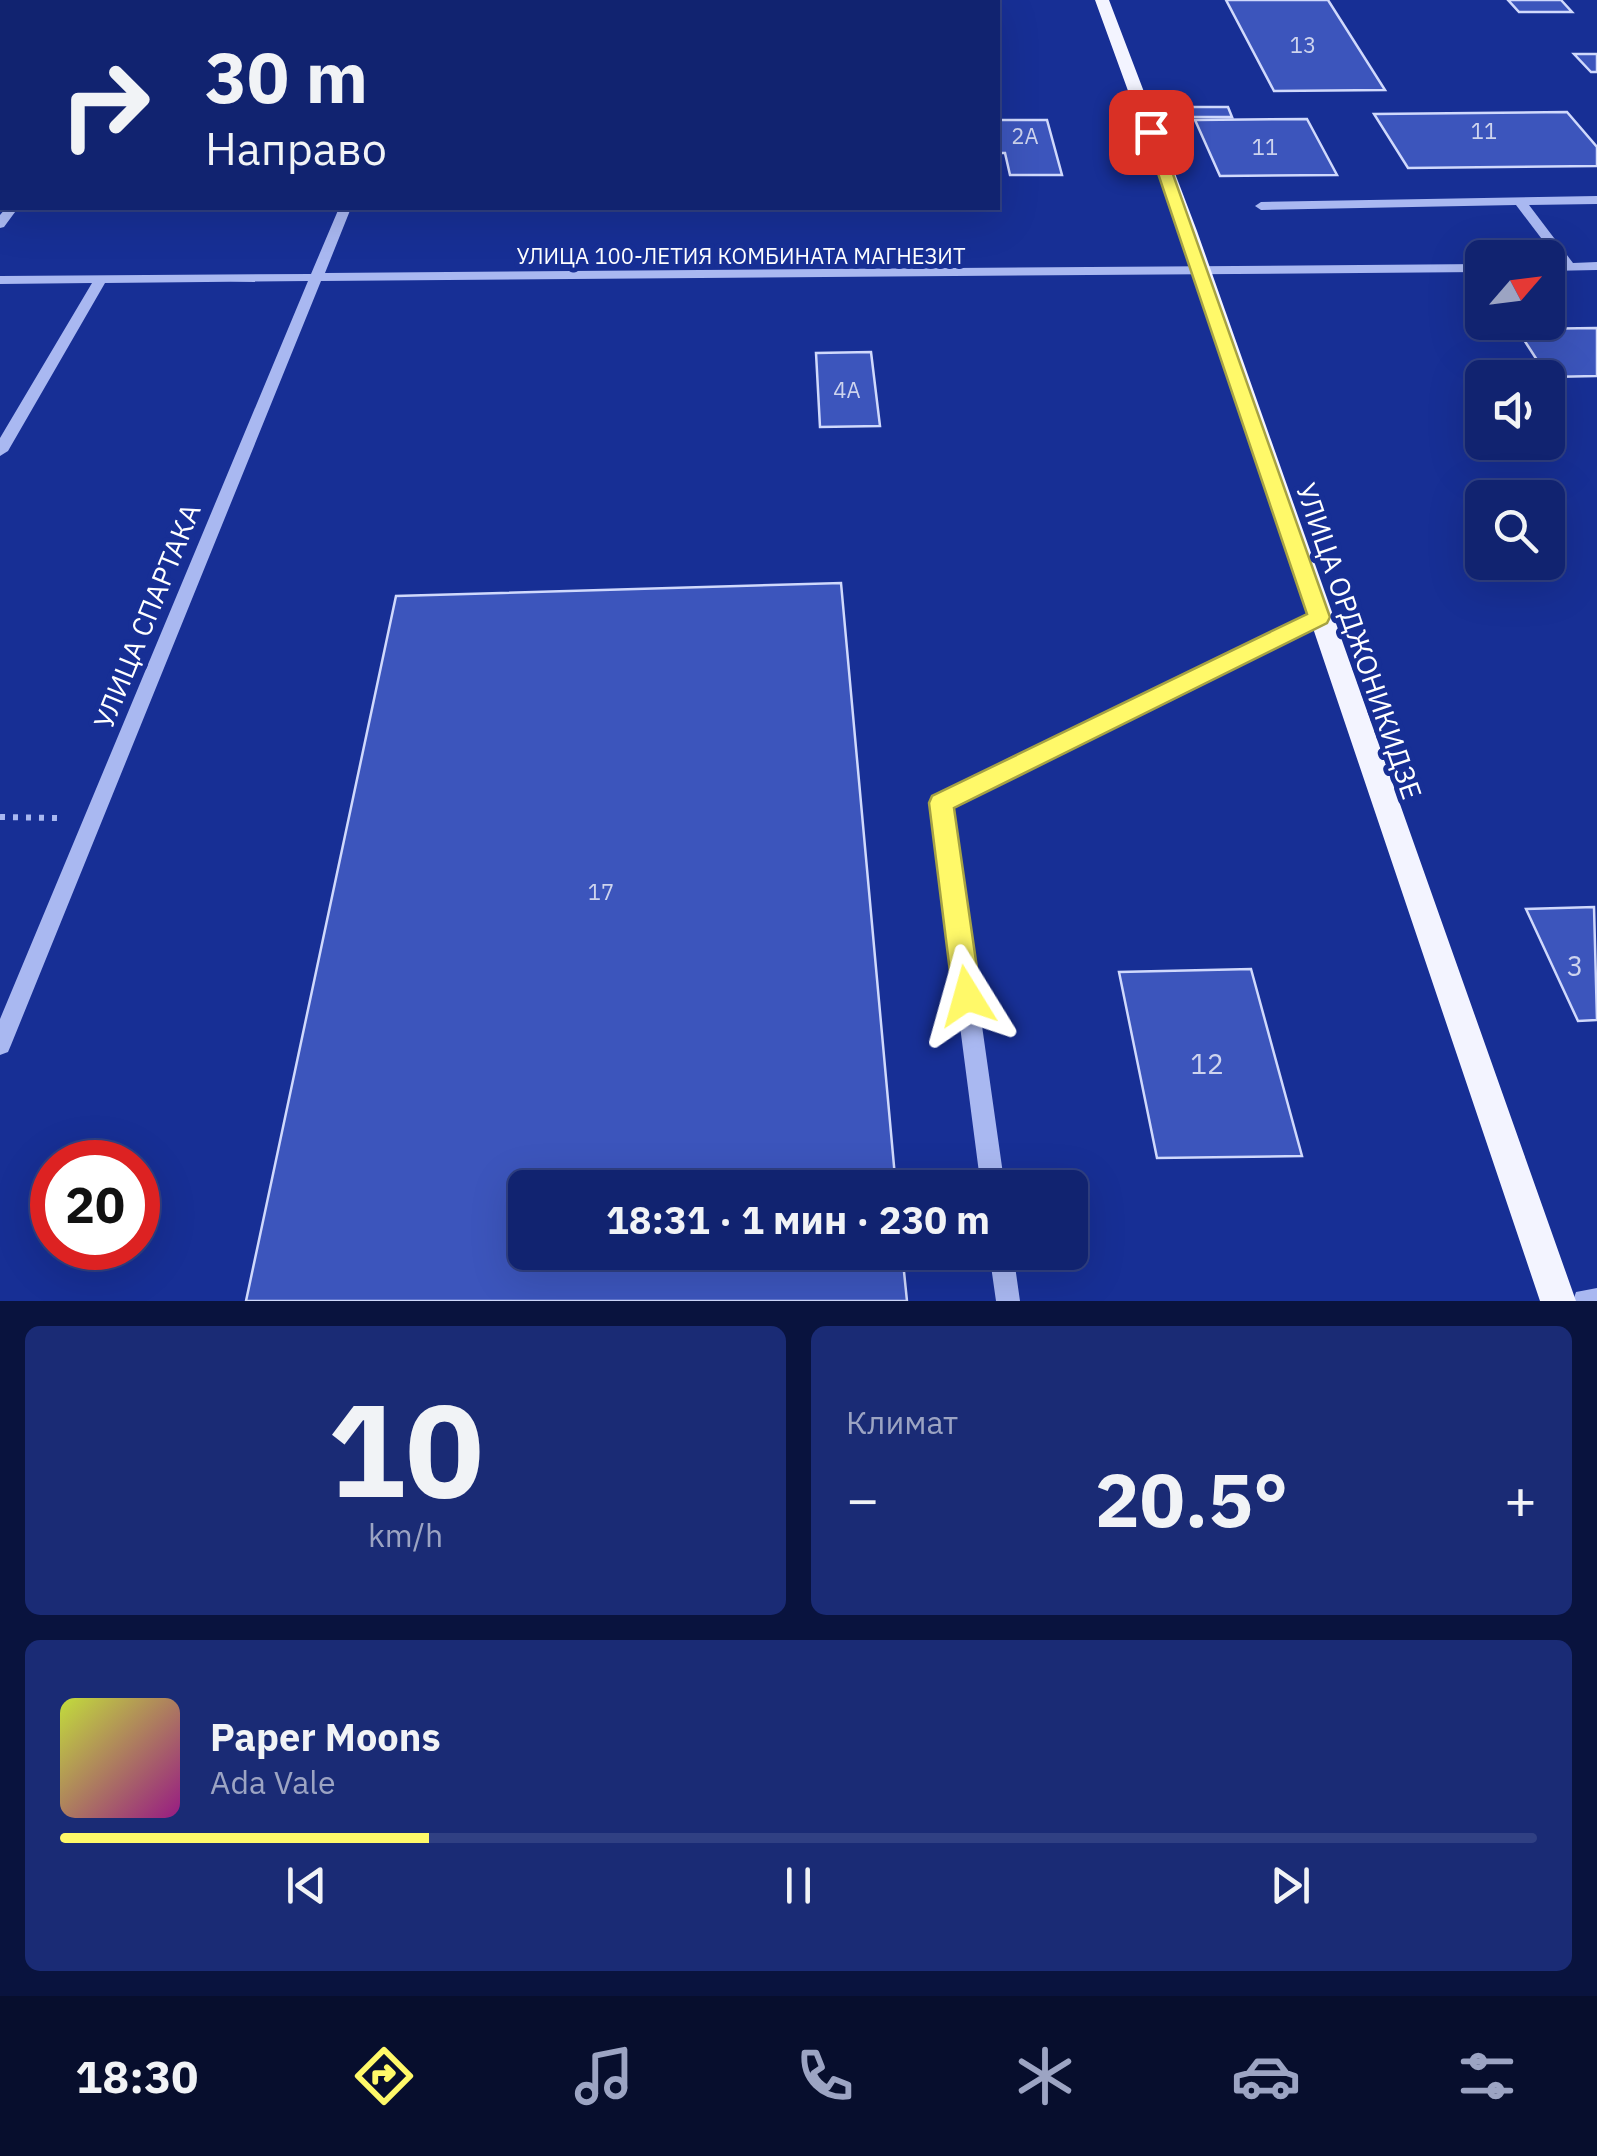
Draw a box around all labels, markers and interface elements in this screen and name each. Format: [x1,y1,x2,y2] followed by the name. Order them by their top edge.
[1290,30,1316,59] house number: 13
[205,31,368,122] text: 30 m
[40,40,170,170] icon: right
[1109,90,1194,175] pin
[1124,105,1179,160] icon: arrive
[1471,116,1497,145] house number: 11
[205,119,387,177] text: Направо
[1011,121,1039,150] house number: 2А
[1252,132,1278,161] house number: 11
[1465,240,1565,340] north arrow
[1465,240,1565,580] map controls
[516,241,966,270] street label: УЛИЦА 100-ЛЕТИЯ КОМБИНАТА МАГНЕЗИТ
[1465,360,1565,460] button: sound
[833,375,861,404] house number: 4А
[1288,478,1431,804] street label: УЛИЦА ОРДЖОНИКИДЗЕ
[1465,480,1565,580] button: search
[85,498,209,734] street label: УЛИЦА СПАРТАКА
[588,877,614,906] house number: 17
[915,944,1019,1048] position arrow
[1567,947,1583,984] house number: 3
[1190,1045,1224,1082] house number: 12
[30,1140,160,1270] speed limit sign: 20
[606,1195,990,1244] text: 18:31 · 1 мин · 230 m
[327,1364,484,1533] text: 10
[846,1401,958,1443] text: Климат
[1095,1450,1288,1548] text: 20.5°
[846,1463,879,1534] text: −
[1504,1463,1537,1534] text: +
[368,1514,443,1556] text: km/h
[210,1712,441,1761] text: Paper Moons
[210,1761,336,1803] text: Ada Vale
[279,1858,334,1913] icon: previous
[771,1858,826,1913] icon: pause
[1263,1858,1318,1913] icon: next
[349,2041,419,2111] icon: directions
[569,2041,639,2111] icon: music
[790,2041,860,2111] icon: phone
[1010,2041,1080,2111] icon: climate
[1231,2041,1301,2111] icon: car
[1452,2041,1522,2111] icon: filters
[75,2047,198,2105] text: 18:30

